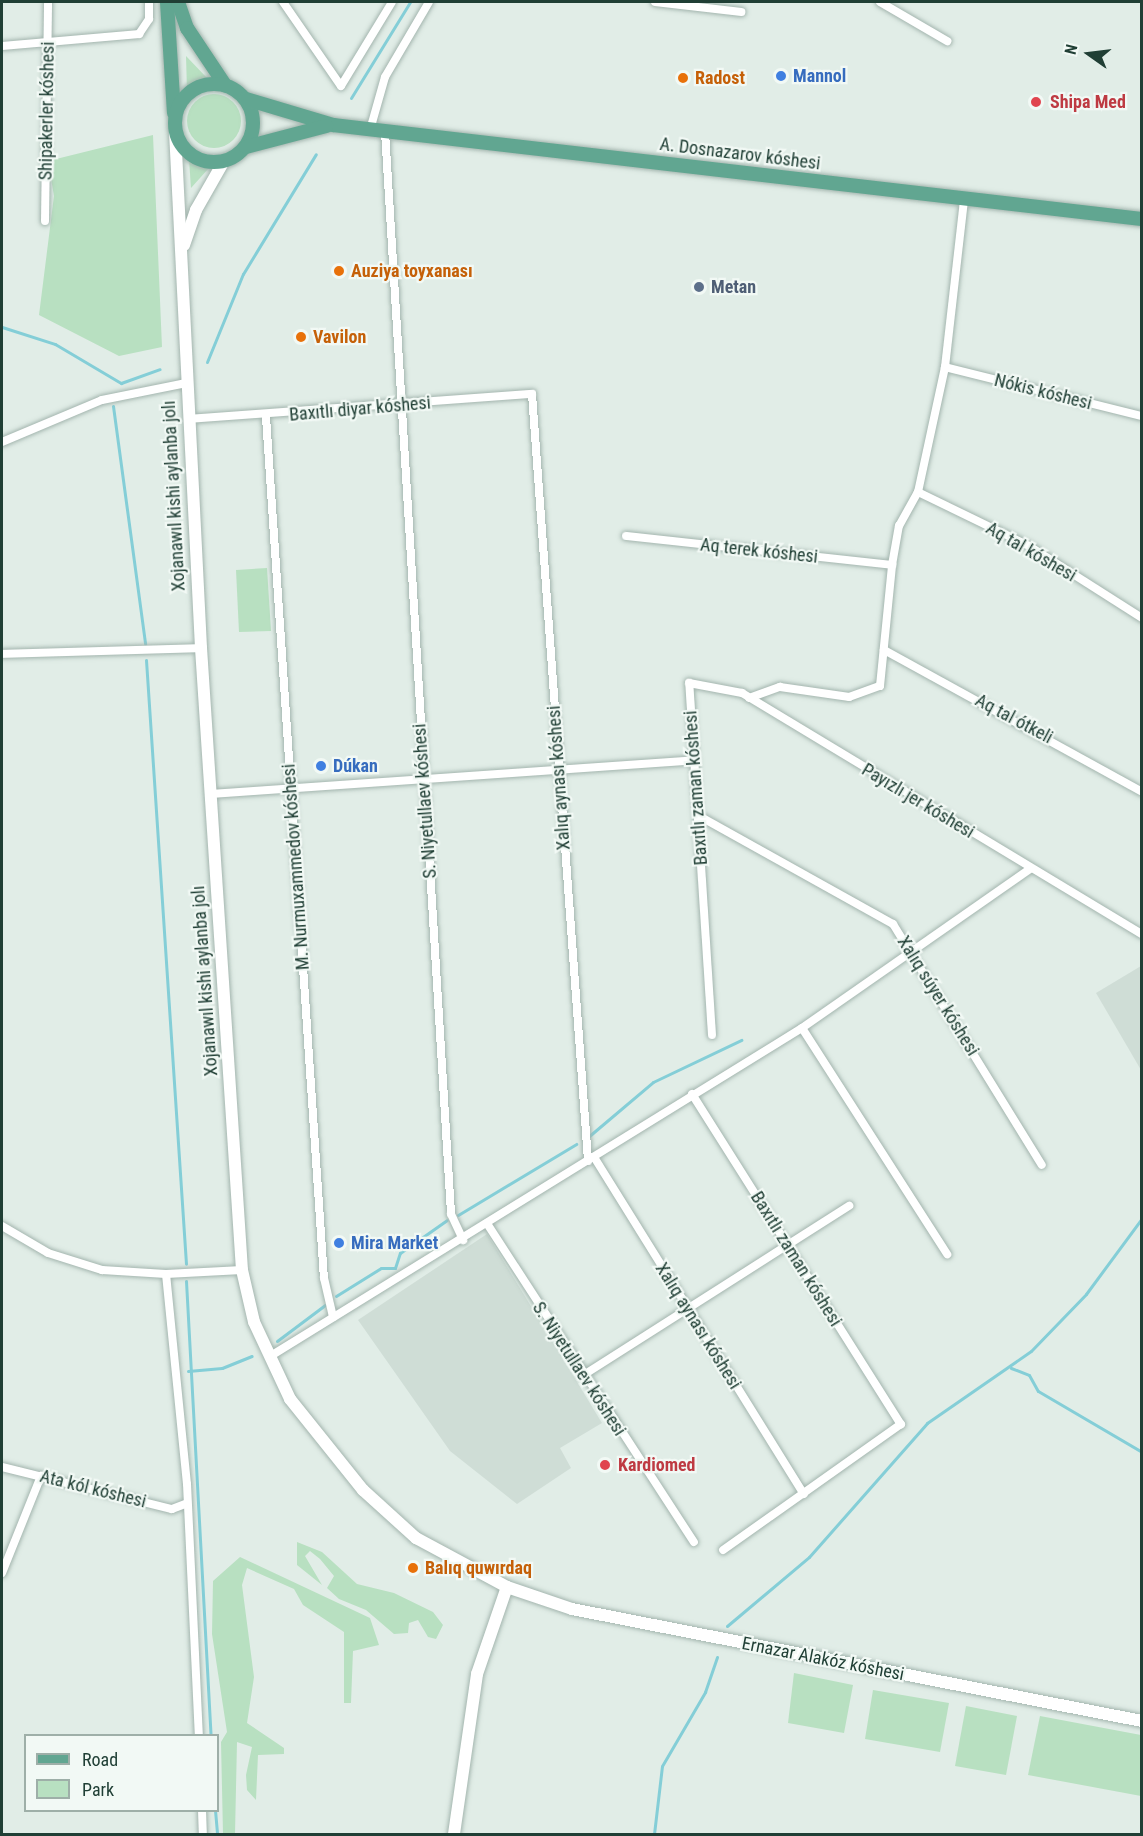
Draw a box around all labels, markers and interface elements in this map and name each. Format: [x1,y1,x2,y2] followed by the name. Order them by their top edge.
[1059,24,1119,84] north arrow
[35,42,59,180] street label: Shipakerler kóshesi
[1061,42,1081,57] text: N
[793,65,846,87] place label: Mannol
[695,67,745,89] place label: Radost
[774,69,788,83] marker: Mannol
[676,71,690,85] marker: Radost
[1050,91,1126,113] place label: Shipa Med
[1027,93,1045,111] marker: Shipa Med
[659,133,821,175] street label: A. Dosnazarov kóshesi
[351,260,473,282] place label: Auziya toyxanası
[332,264,346,278] marker: Auziya toyxanası
[711,276,756,298] place label: Metan
[692,280,706,294] marker: Metan
[313,326,366,348] place label: Vavilon
[294,330,308,344] marker: Vavilon
[992,369,1094,415] street label: Nókis kóshesi
[288,392,432,426] street label: Baxıtlı diyar kóshesi
[158,400,190,592] street label: Xojanawıl kishi aylanba jolı
[982,518,1080,586] street label: Aq tal kóshesi
[699,534,819,568] street label: Aq terek kóshesi
[972,690,1056,748] street label: Aq tal ótkeli
[543,705,575,851] street label: Xalıq aynası kóshesi
[680,710,712,866] street label: Baxıtlı zaman kóshesi
[409,723,441,879] street label: S. Niyetullaev kóshesi
[333,755,378,777] place label: Dúkan
[314,759,328,773] marker: Dúkan
[858,759,978,843] street label: Payızlı jer kóshesi
[278,763,314,971] street label: M. Nurmuxammedov kóshesi
[188,885,222,1077] street label: Xojanawıl kishi aylanba jolı
[892,932,984,1060] street label: Xalıq súyer kóshesi
[746,1188,846,1330] street label: Baxıtlı zaman kóshesi
[351,1232,438,1254] place label: Mira Market
[332,1236,346,1250] marker: Mira Market
[650,1259,746,1393] street label: Xalıq aynası kóshesi
[528,1298,630,1440] street label: S. Niyetullaev kóshesi
[618,1454,696,1476] place label: Kardiomed
[596,1456,614,1474] marker: Kardiomed
[38,1465,148,1513] street label: Ata kól kóshesi
[425,1557,532,1579] place label: Balıq quwırdaq
[406,1561,420,1575] marker: Balıq quwırdaq
[740,1633,906,1685] street label: Ernazar Alakóz kóshesi
[24,1734,219,1812] legend
[82,1749,118,1770] text: Road
[82,1779,114,1800] text: Park

